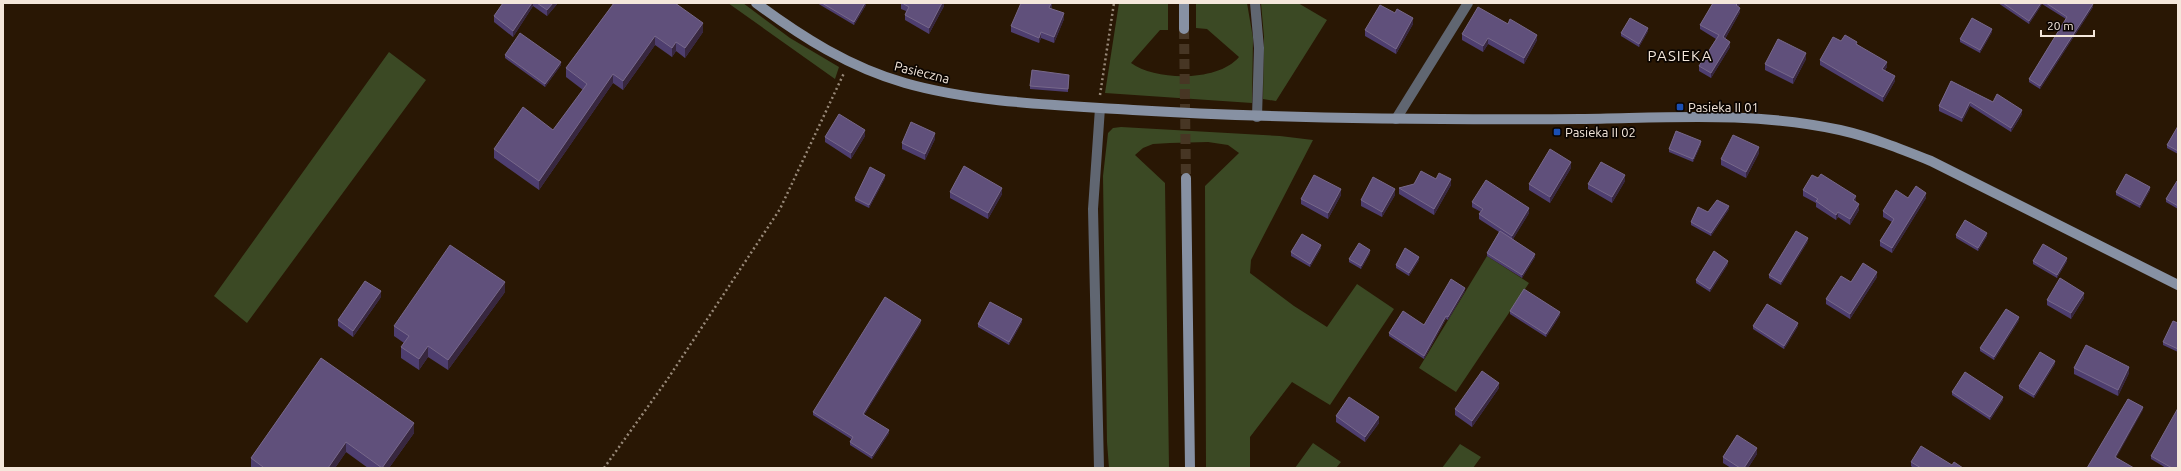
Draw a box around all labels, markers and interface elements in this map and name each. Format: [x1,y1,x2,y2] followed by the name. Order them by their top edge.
[2041,12,2094,38] scale bar
[2047,19,2074,32] text: 20 m
[1648,47,1712,64] district label: PASIEKA
[893,58,951,86] street label: Pasieczna
[1688,100,1759,114] place label: Pasieka II 01
[1675,102,1685,112] marker: Pasieka II 01
[1565,125,1636,139] place label: Pasieka II 02
[1552,127,1562,137] marker: Pasieka II 02

